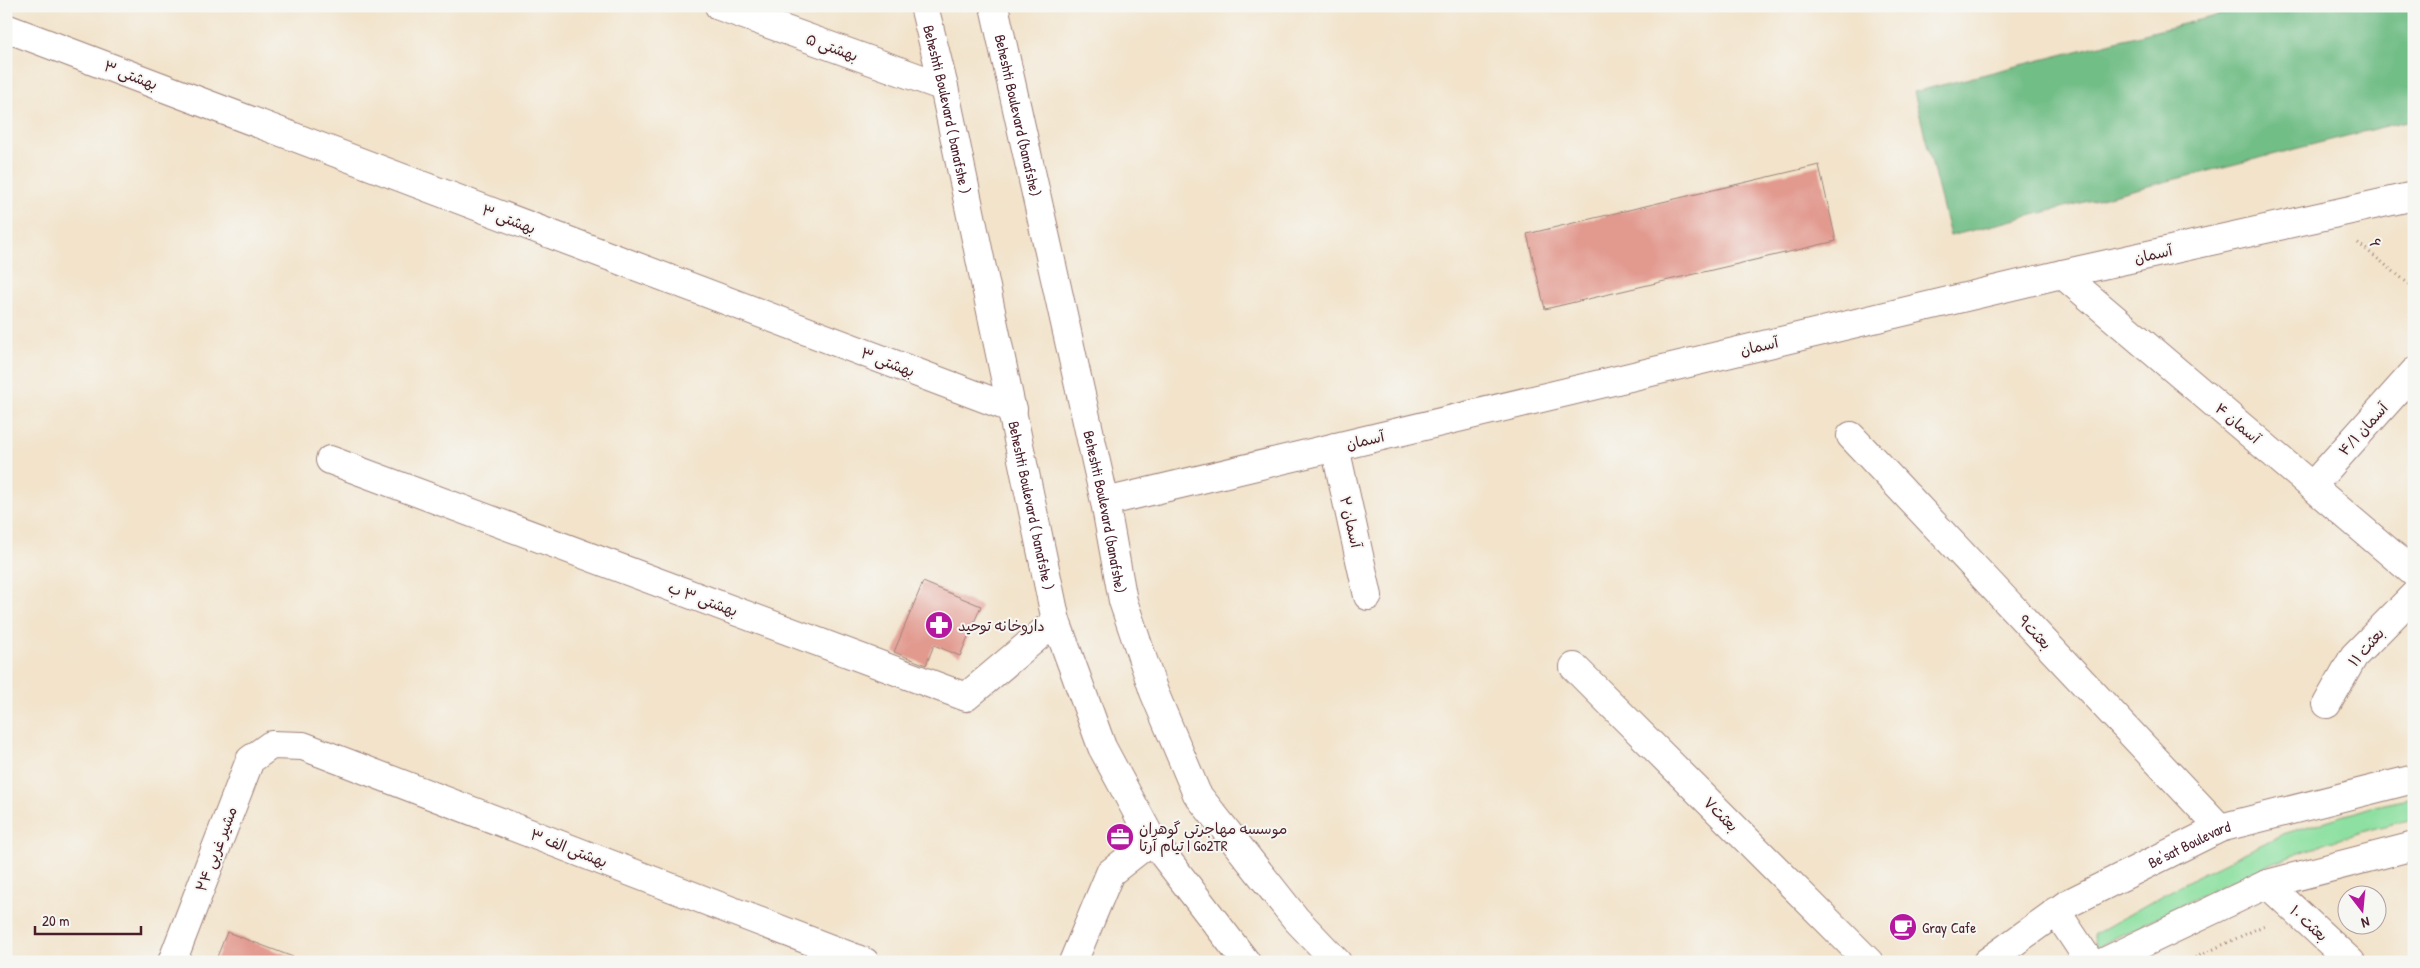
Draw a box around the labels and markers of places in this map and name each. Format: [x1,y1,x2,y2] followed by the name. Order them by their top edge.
[924,610,954,640] pharmacy icon: داروخانه توحید
[958,615,1045,636] place label: داروخانه توحید
[1139,818,1287,857] place label: موسسه مهاجرتی گوهران تیام آرتا | Go2TR
[1105,822,1135,852] office icon: موسسه مهاجرتی گوهران تیام آرتا | Go2TR
[1888,912,1918,942] cafe icon: Gray Cafe
[1922,917,1976,938] place label: Gray Cafe

